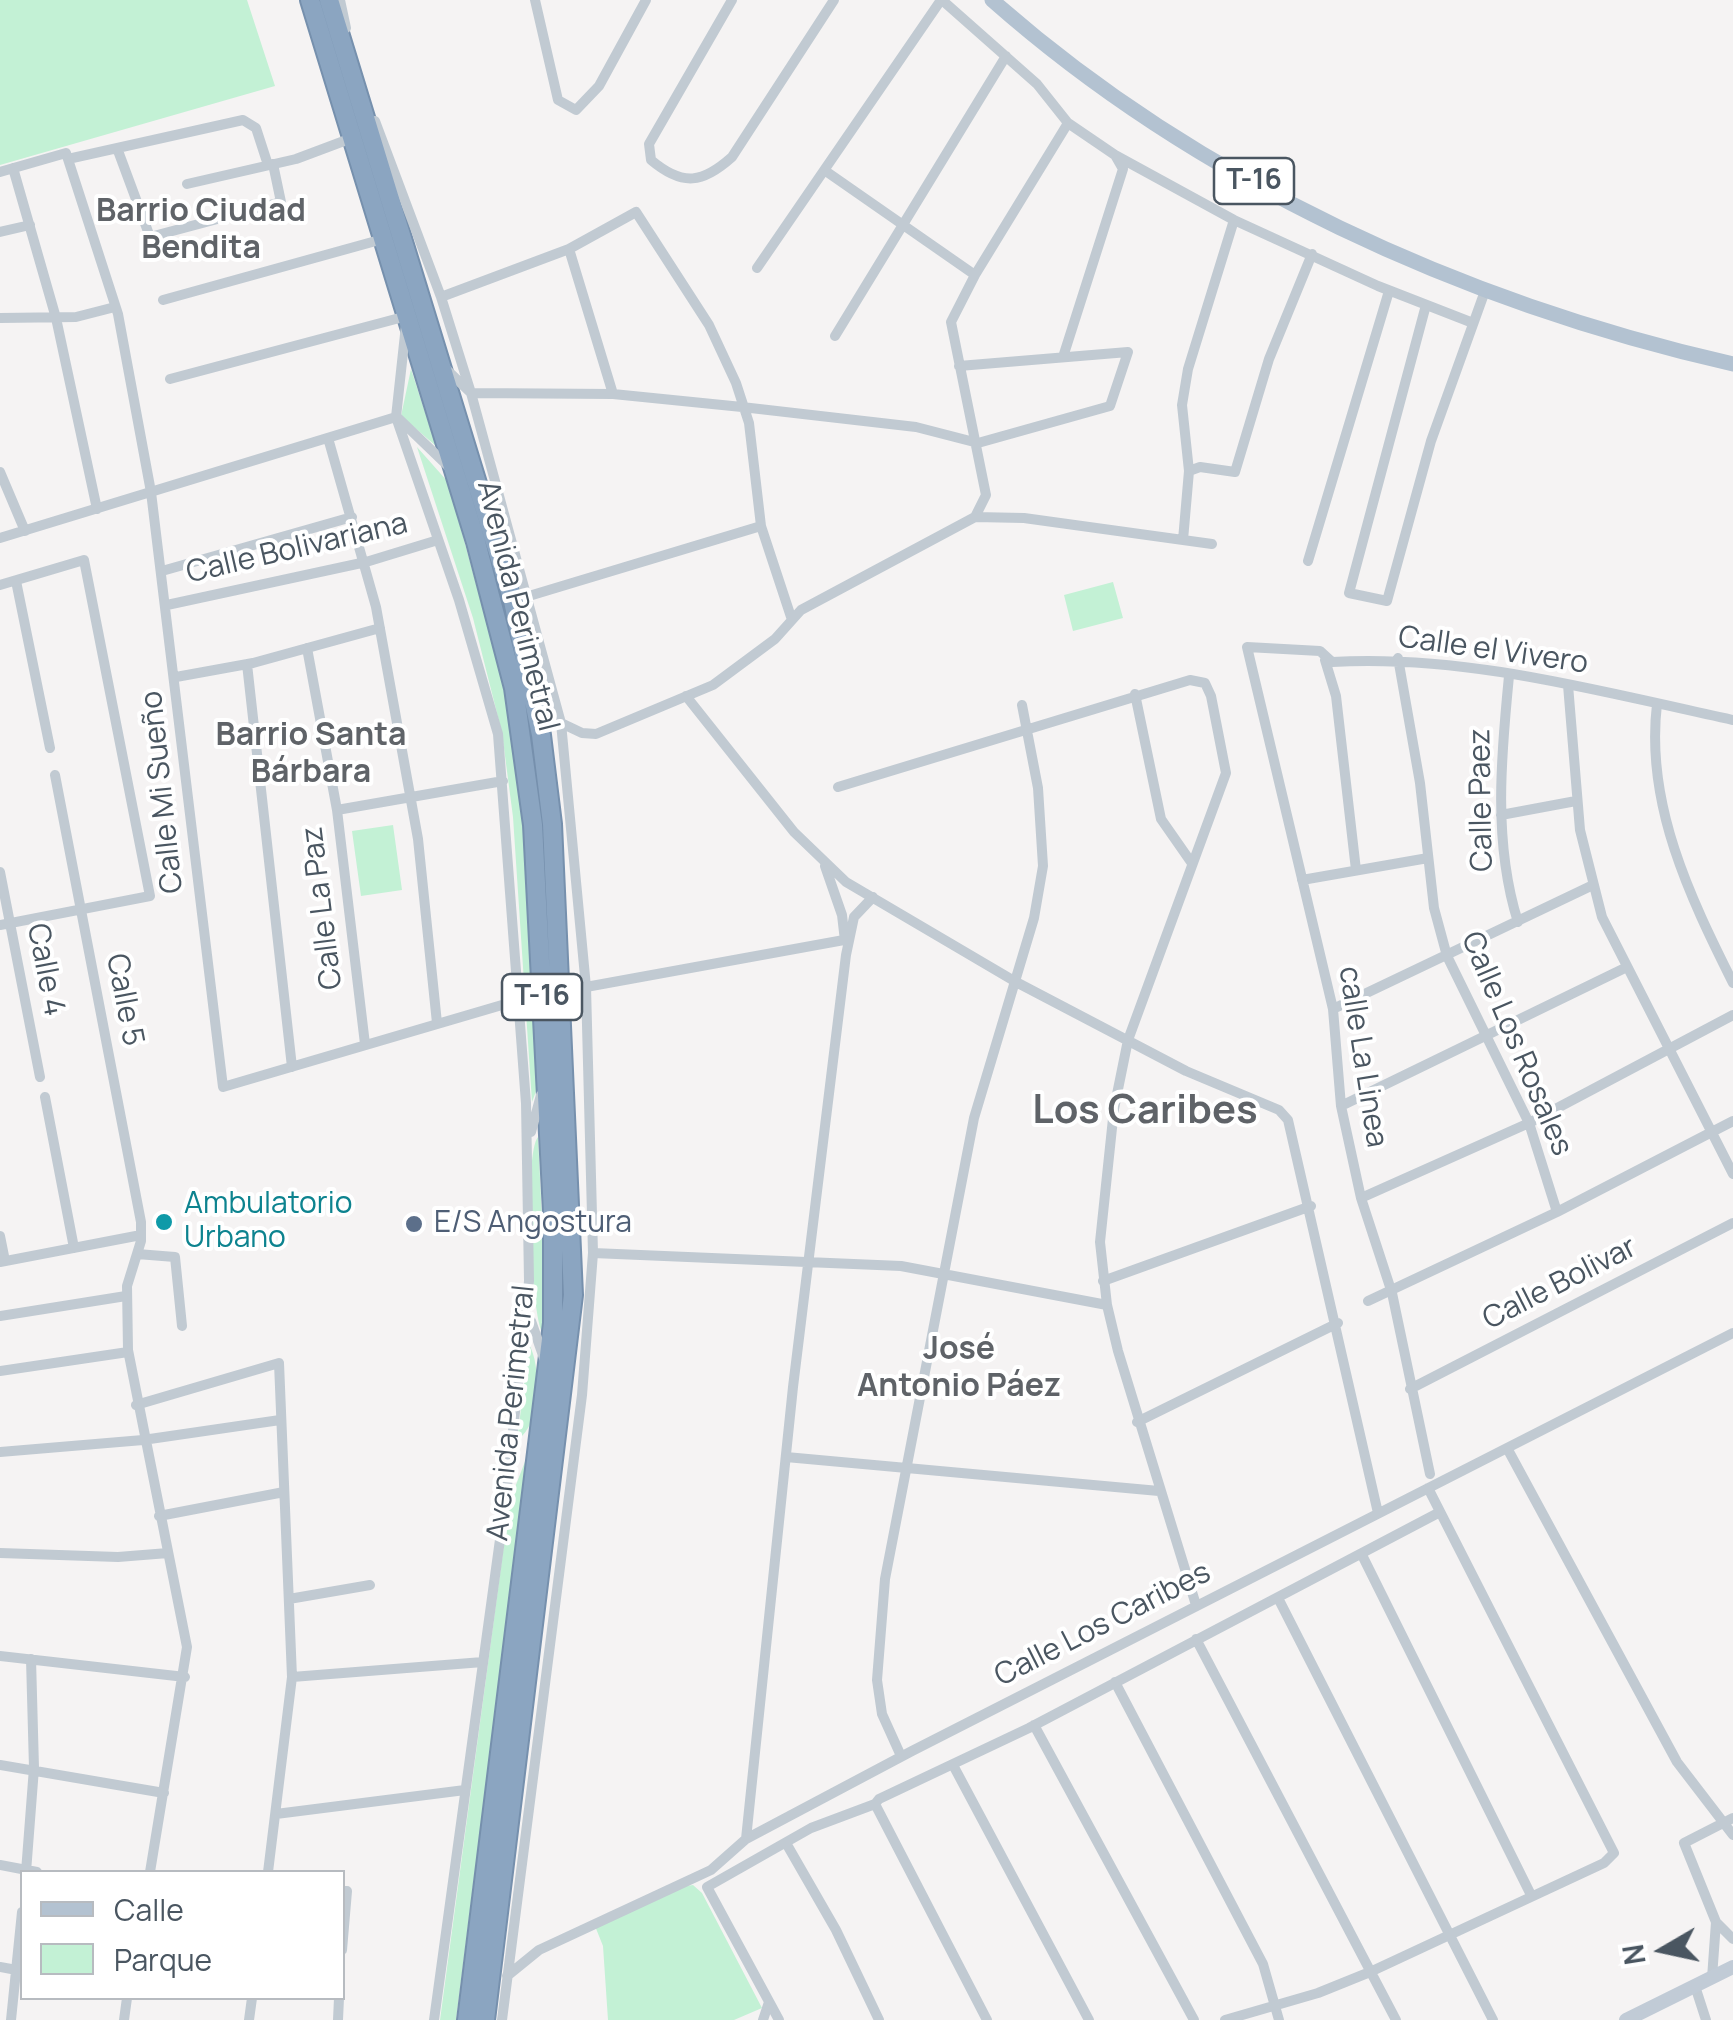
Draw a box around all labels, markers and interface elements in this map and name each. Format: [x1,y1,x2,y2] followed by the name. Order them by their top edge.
[1214,158,1294,204] road number: T-16
[96,193,306,268] district label: Barrio Ciudad Bendita
[468,477,566,735] street label: Avenida Perimetral
[183,506,411,592] street label: Calle Bolivariana
[1396,620,1590,682] street label: Calle el Vivero
[134,689,192,895] street label: Calle Mi Sueño
[215,717,407,792] district label: Barrio Santa Bárbara
[1463,728,1501,872] street label: Calle Paez
[295,825,351,991] street label: Calle La Paz
[18,921,72,1019] street label: Calle 4
[1453,927,1579,1161] street label: Calle Los Rosales
[97,951,151,1049] street label: Calle 5
[1330,964,1394,1150] street label: calle La Linea
[502,974,582,1020] road number: T-16
[1032,1088,1258,1136] district label: Los Caribes
[184,1187,352,1258] place label: Ambulatorio Urbano
[434,1206,632,1242] place label: E/S Angostura
[153,1211,175,1233] marker: Ambulatorio Urbano
[403,1213,425,1235] marker: E/S Angostura
[1477,1230,1643,1338] street label: Calle Bolivar
[481,1283,543,1543] street label: Avenida Perimetral
[857,1331,1061,1406] district label: José Antonio Páez
[989,1555,1217,1695] street label: Calle Los Caribes
[20,1870,345,2000] legend
[114,1889,184,1930] text: Calle
[1613,1900,1713,2000] north arrow
[114,1939,212,1980] text: Parque
[1613,1942,1654,1968] text: N

